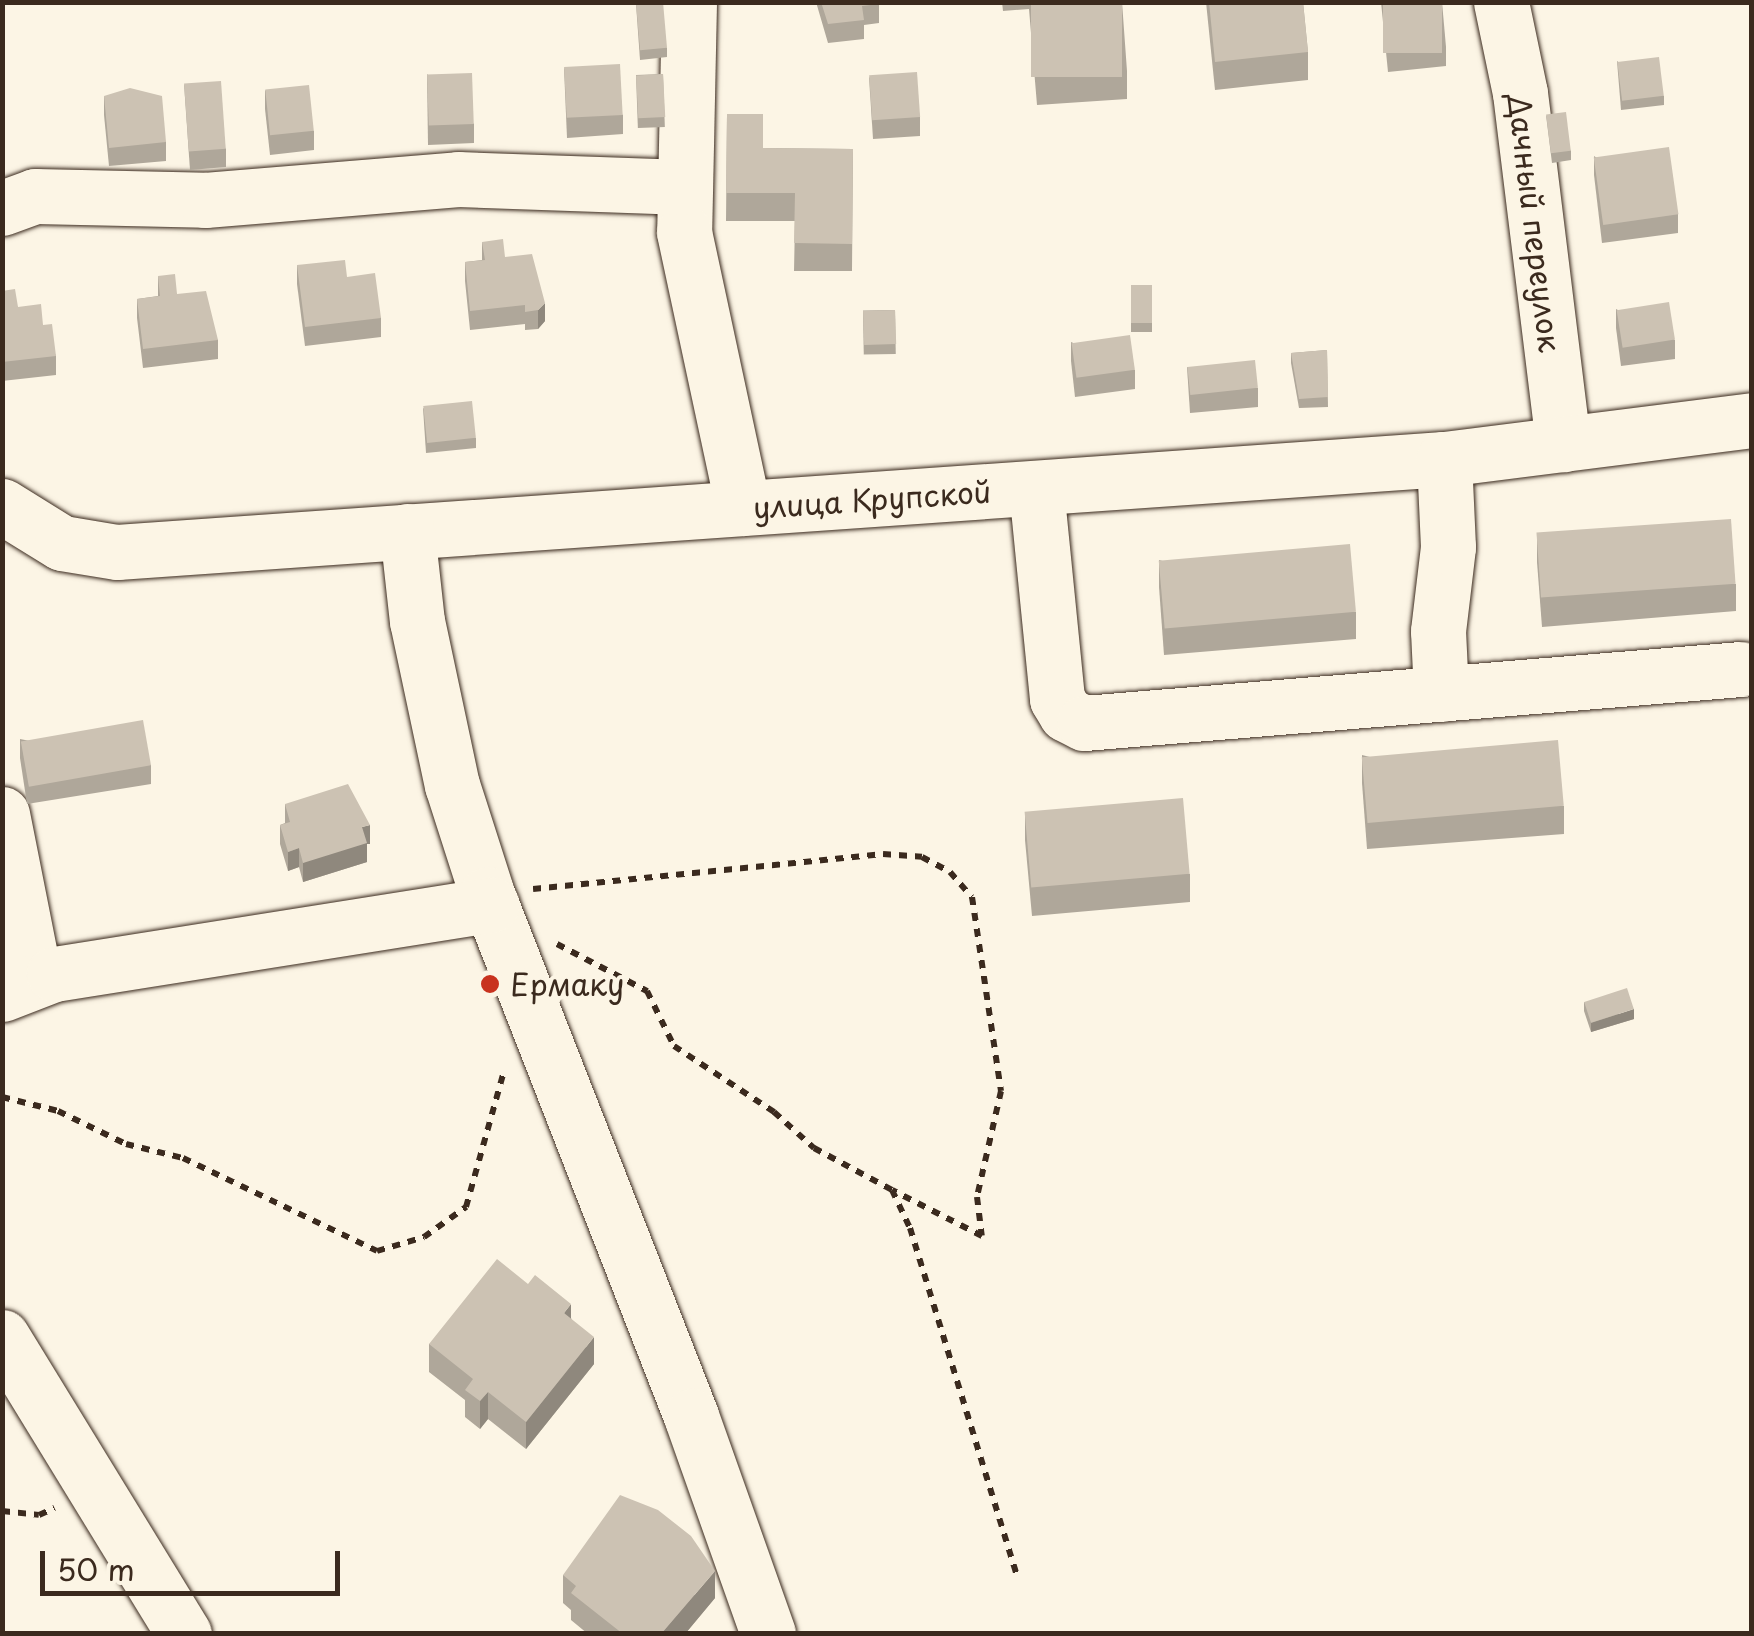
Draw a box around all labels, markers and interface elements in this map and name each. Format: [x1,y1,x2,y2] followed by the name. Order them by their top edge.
[1501,92,1569,354] street label: Дачный переулок
[751,473,993,525] street label: улица Крупской
[510,966,624,1002] place label: Ермаку
[479,973,501,995] marker: Ермаку
[45,1531,345,1593] scale bar
[57,1546,135,1591] text: 50 m

